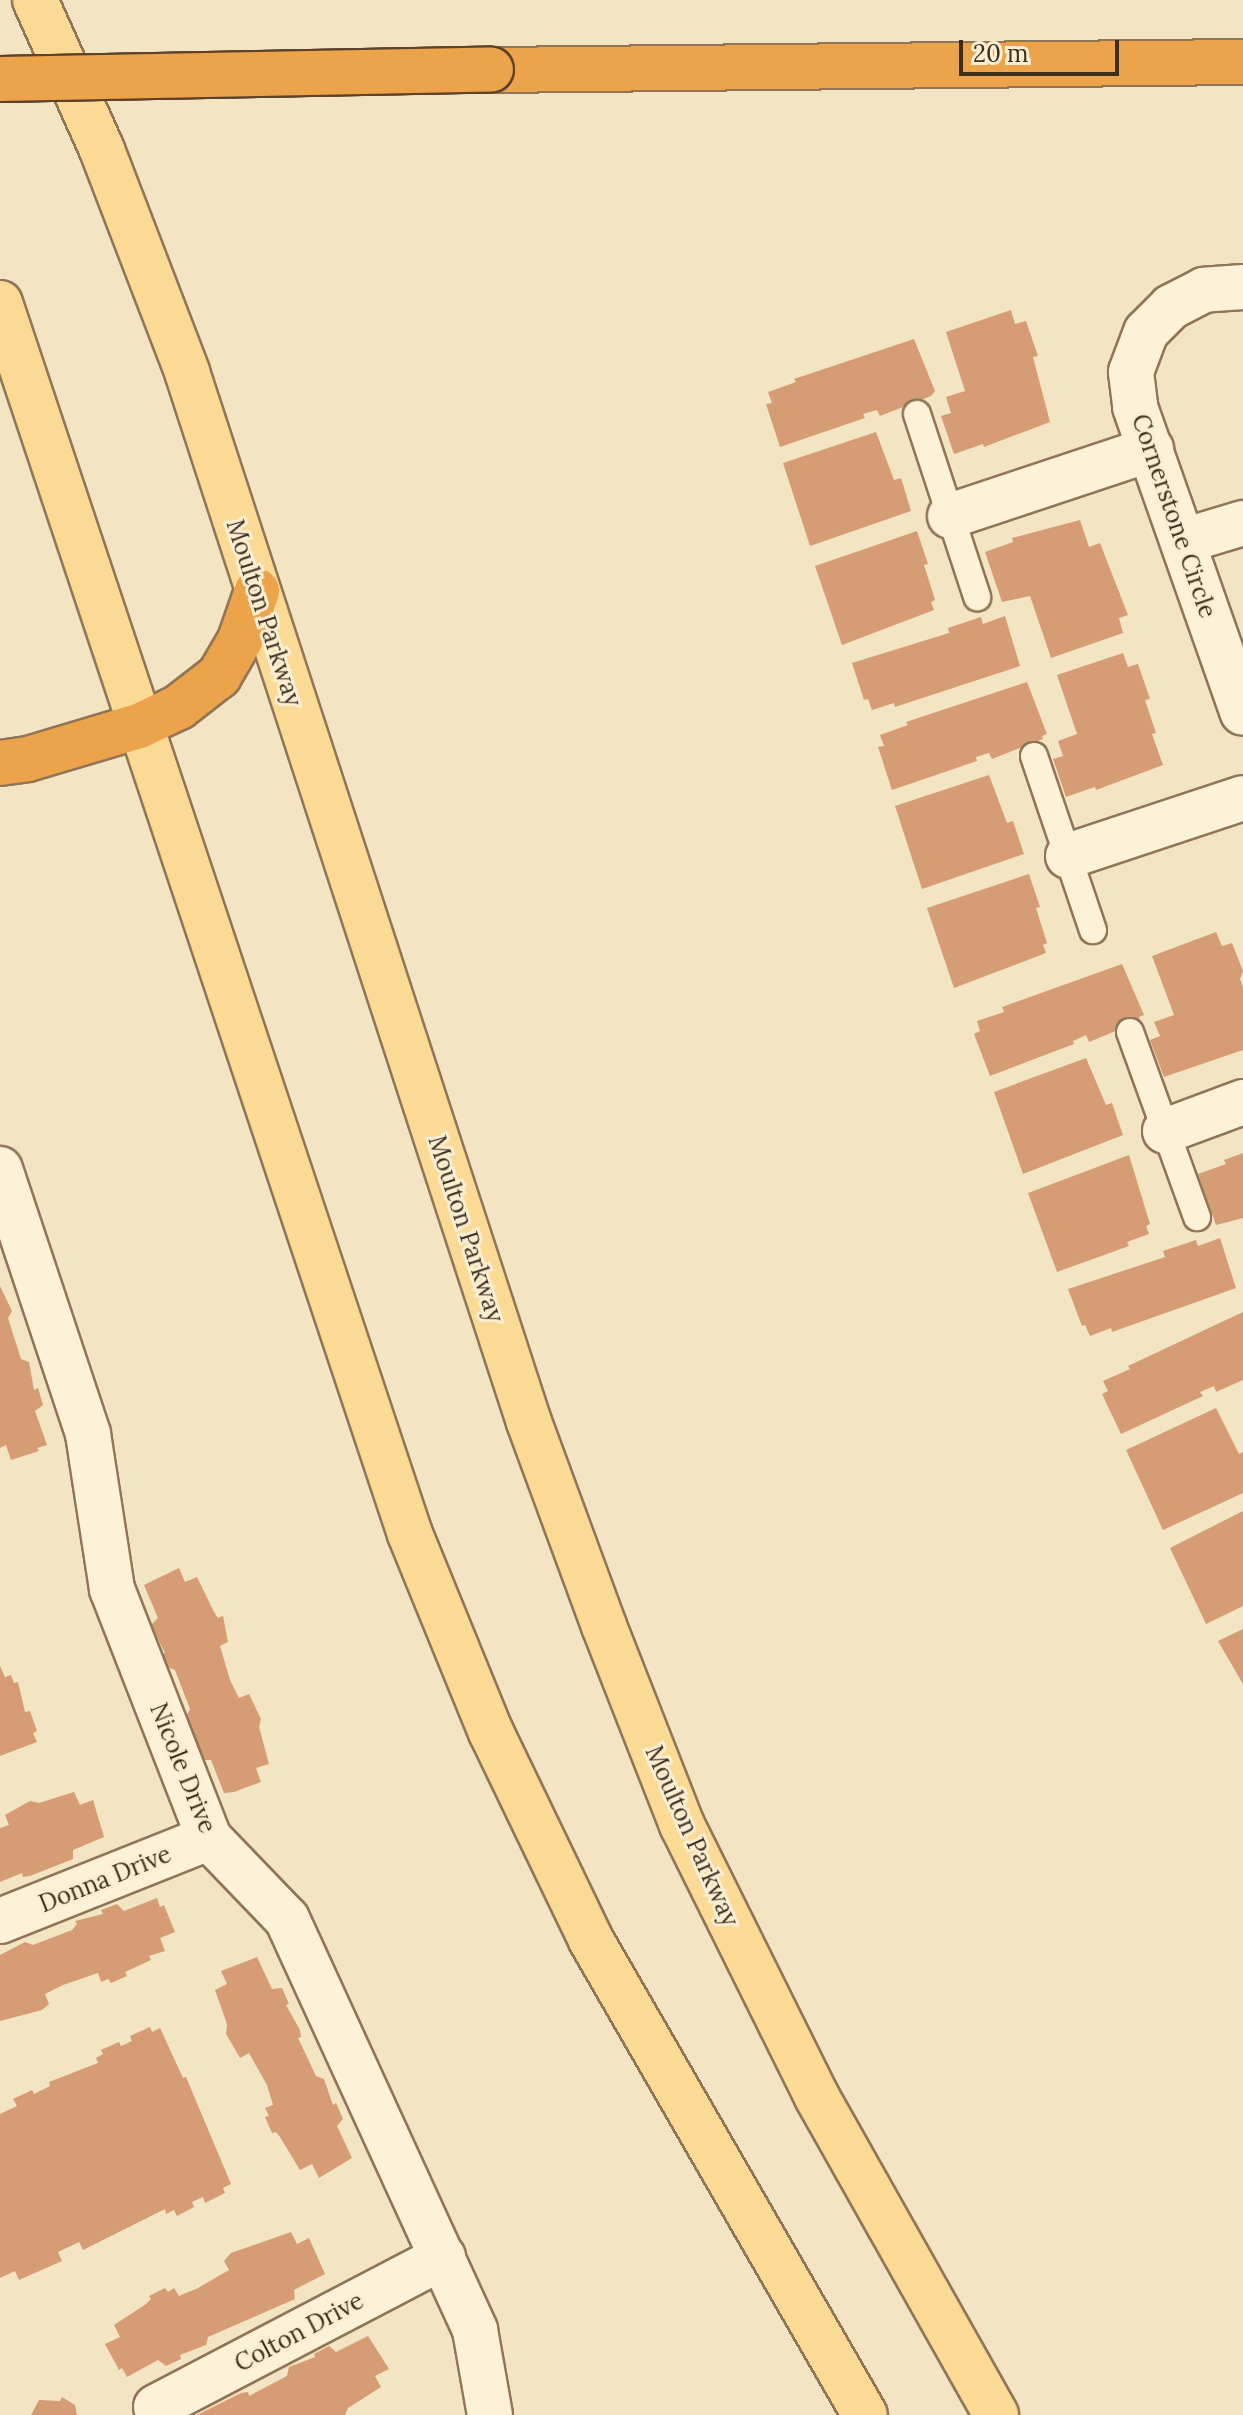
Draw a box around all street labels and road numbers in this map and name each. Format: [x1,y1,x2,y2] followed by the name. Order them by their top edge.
[1126,410,1222,622] street label: Cornerstone Circle
[220,516,308,710] street label: Moulton Parkway
[422,1132,510,1326] street label: Moulton Parkway
[144,1699,222,1837] street label: Nicole Drive
[639,1741,745,1931] street label: Moulton Parkway
[35,1839,175,1919] street label: Donna Drive
[230,2286,368,2378] street label: Colton Drive

